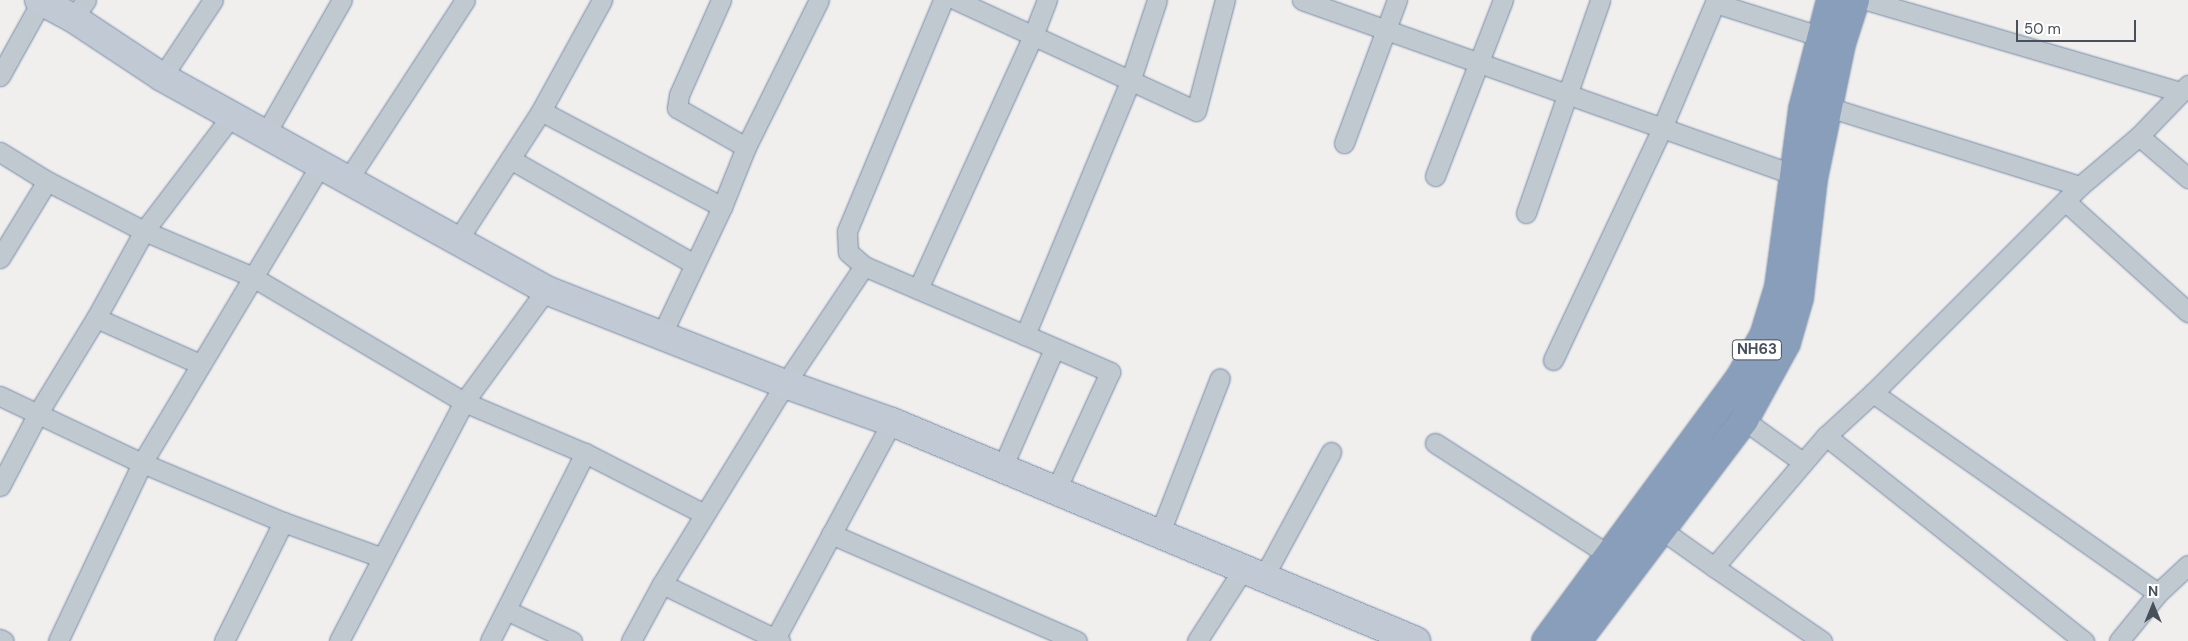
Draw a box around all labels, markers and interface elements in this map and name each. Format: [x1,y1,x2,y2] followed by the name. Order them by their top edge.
[2018,10,2138,42] scale bar
[2024,19,2061,39] text: 50 m
[1731,338,1783,362] road number: NH63
[2128,581,2178,631] north arrow
[2148,582,2158,600] text: N

